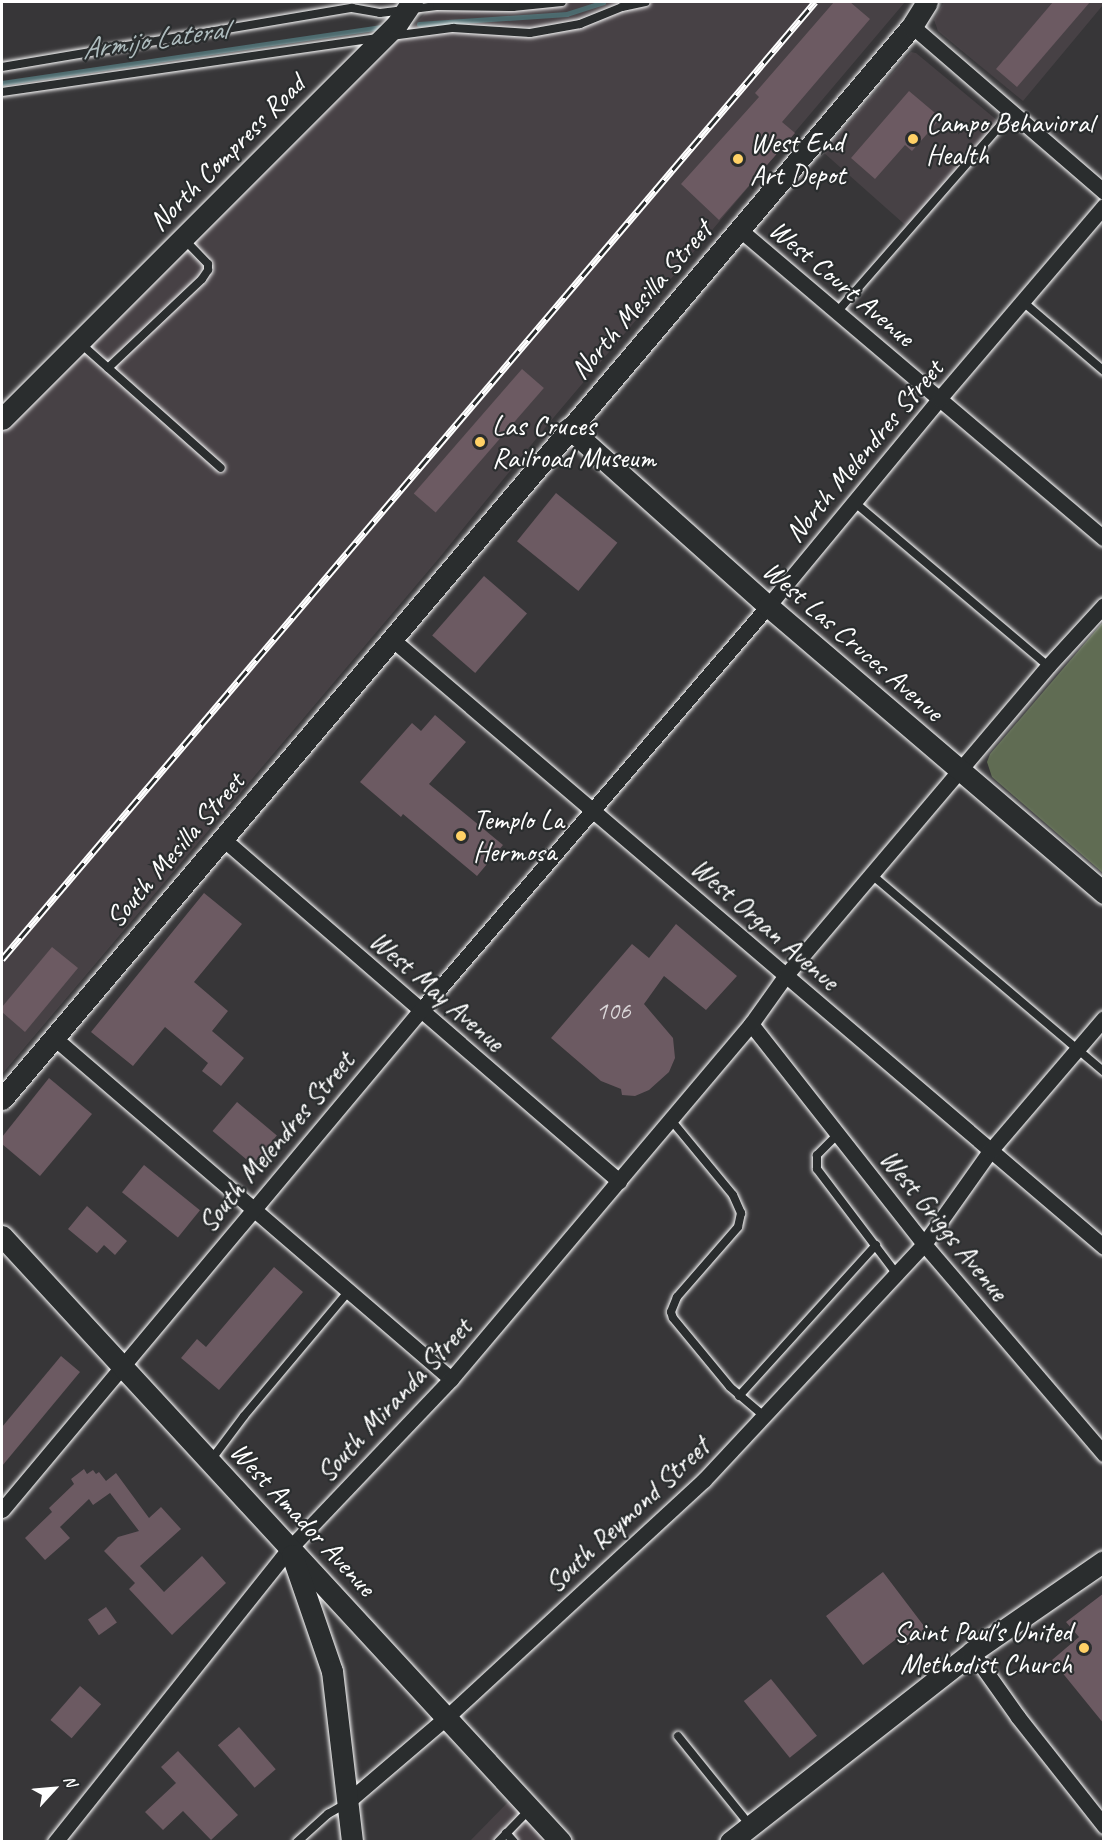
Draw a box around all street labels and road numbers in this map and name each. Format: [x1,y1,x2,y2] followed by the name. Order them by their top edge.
[142,68,312,238] street label: North Compress Road
[763,213,921,353] street label: West Court Avenue
[563,214,719,386] street label: North Mesilla Street
[778,353,950,549] street label: North Melendres Street
[756,553,950,729] street label: West Las Cruces Avenue
[98,765,252,935] street label: South Mesilla Street
[684,851,846,997] street label: West Organ Avenue
[363,923,511,1059] street label: West May Avenue
[191,1045,361,1239] street label: South Melendres Street
[873,1143,1015,1307] street label: West Griggs Avenue
[309,1311,479,1489] street label: South Miranda Street
[537,1430,717,1600] street label: South Reymond Street
[223,1435,383,1603] street label: West Amador Avenue

